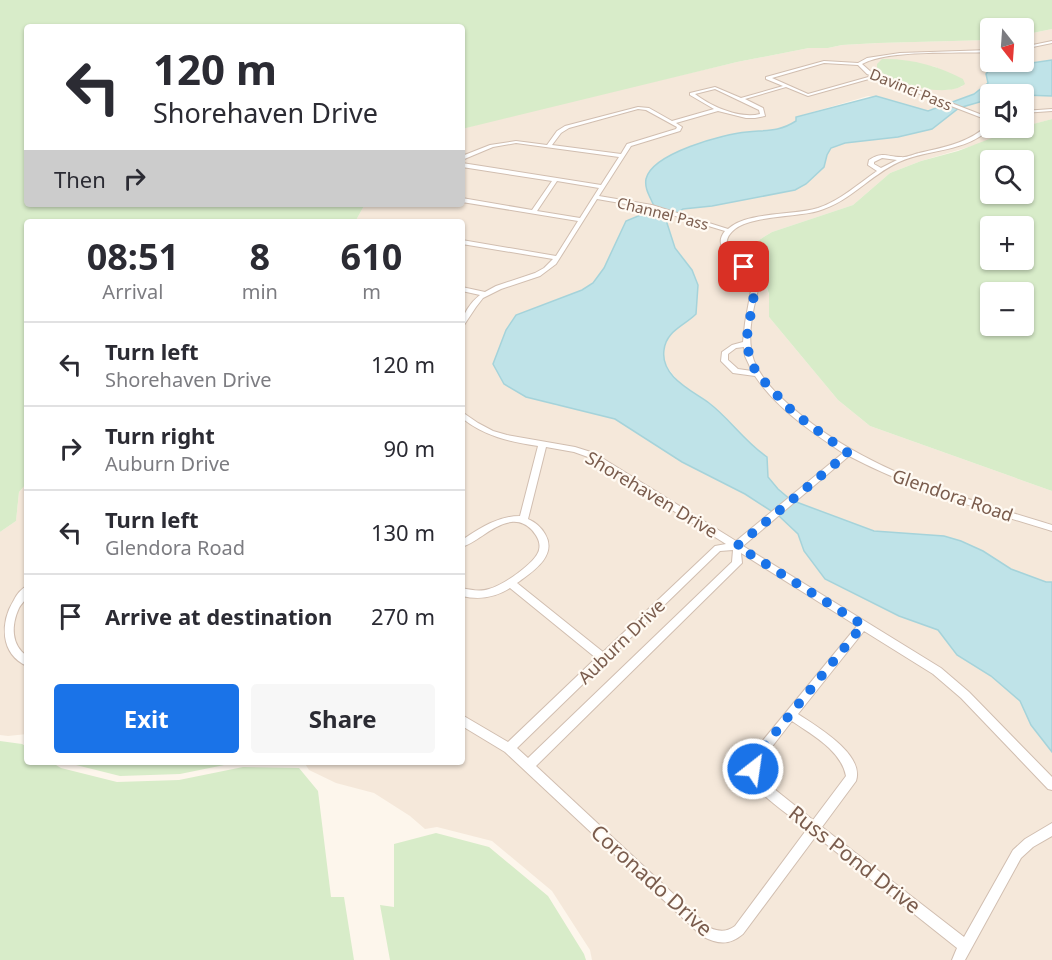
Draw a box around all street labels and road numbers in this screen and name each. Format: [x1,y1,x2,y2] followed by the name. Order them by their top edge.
[867,63,955,115] street label: Davinci Pass
[615,192,711,234] street label: Channel Pass
[582,445,722,543] street label: Shorehaven Drive
[889,463,1017,527] street label: Glendora Road
[572,593,670,689] street label: Auburn Drive
[783,799,927,919] street label: Russ Pond Drive
[585,818,719,942] street label: Coronado Drive

